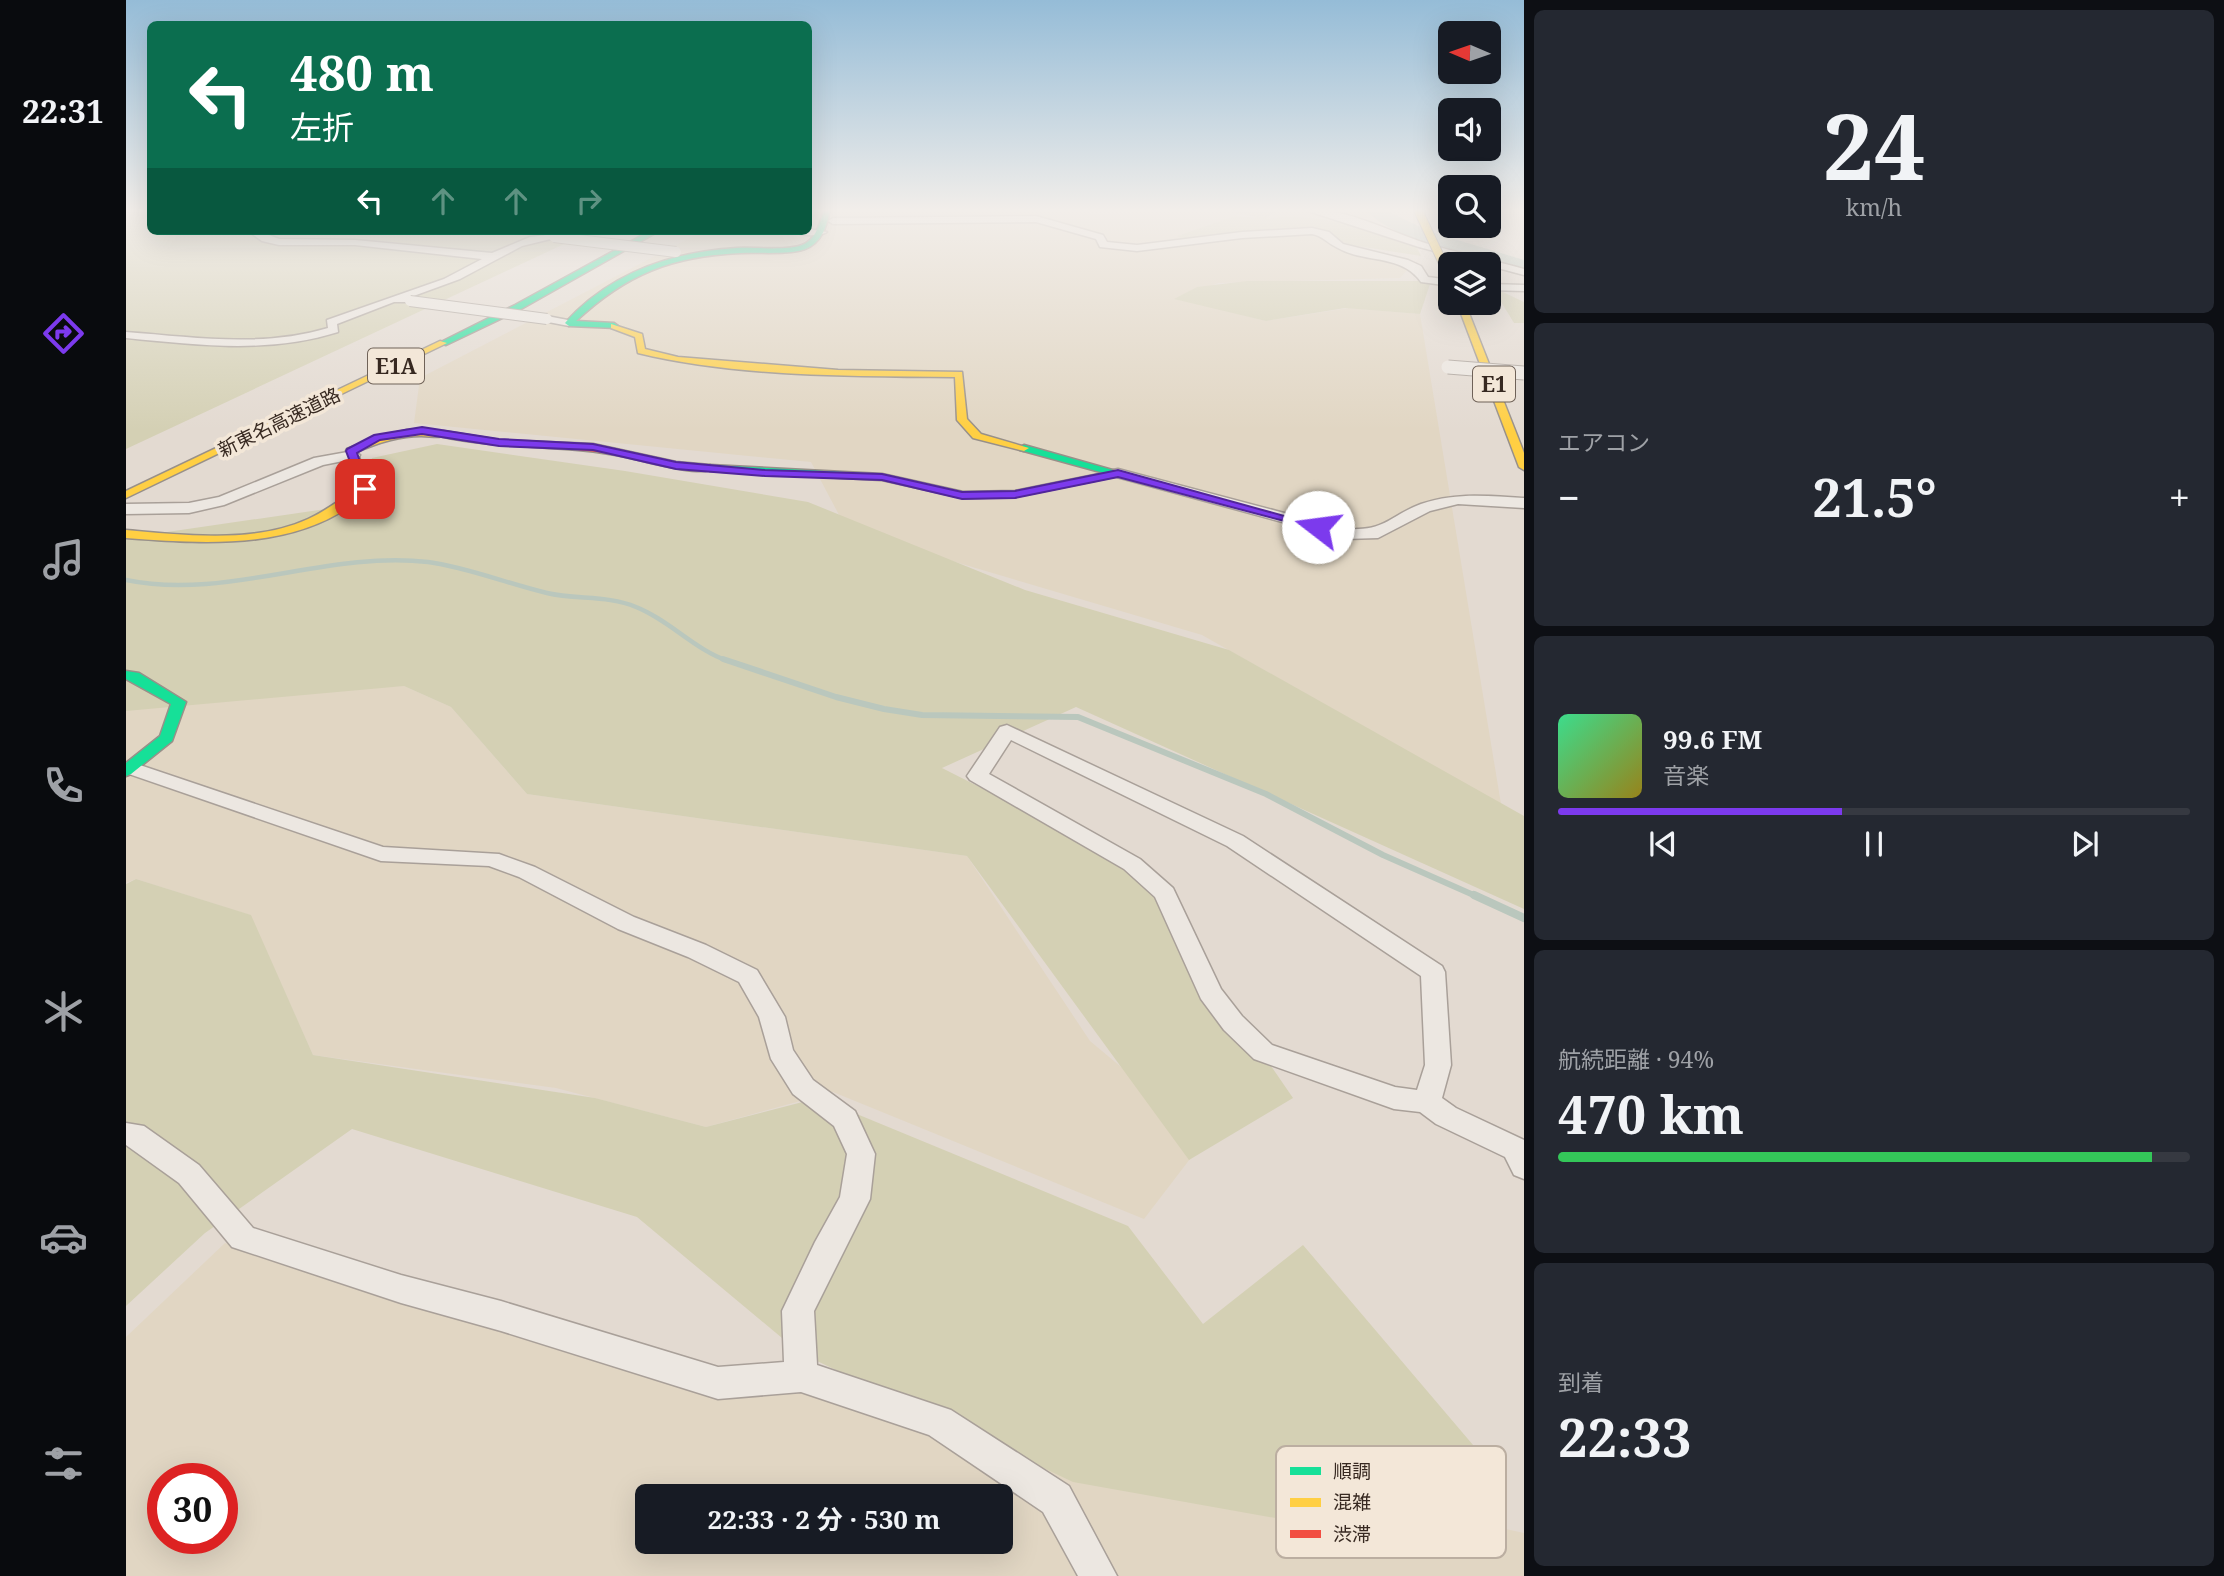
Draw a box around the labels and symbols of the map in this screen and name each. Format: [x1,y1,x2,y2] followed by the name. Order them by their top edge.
[1438,21,1502,84] north arrow
[368,348,424,384] road number: E1A
[1473,366,1515,402] road number: E1
[214,381,344,463] street label: 新東名高速道路
[335,459,395,519] pin
[1281,490,1355,564] position arrow
[1276,1446,1506,1558] legend
[1333,1458,1371,1484] text: 順調
[147,1463,238,1554] speed limit sign: 30
[1333,1489,1371,1515] text: 混雑
[1333,1521,1371,1547] text: 渋滞

